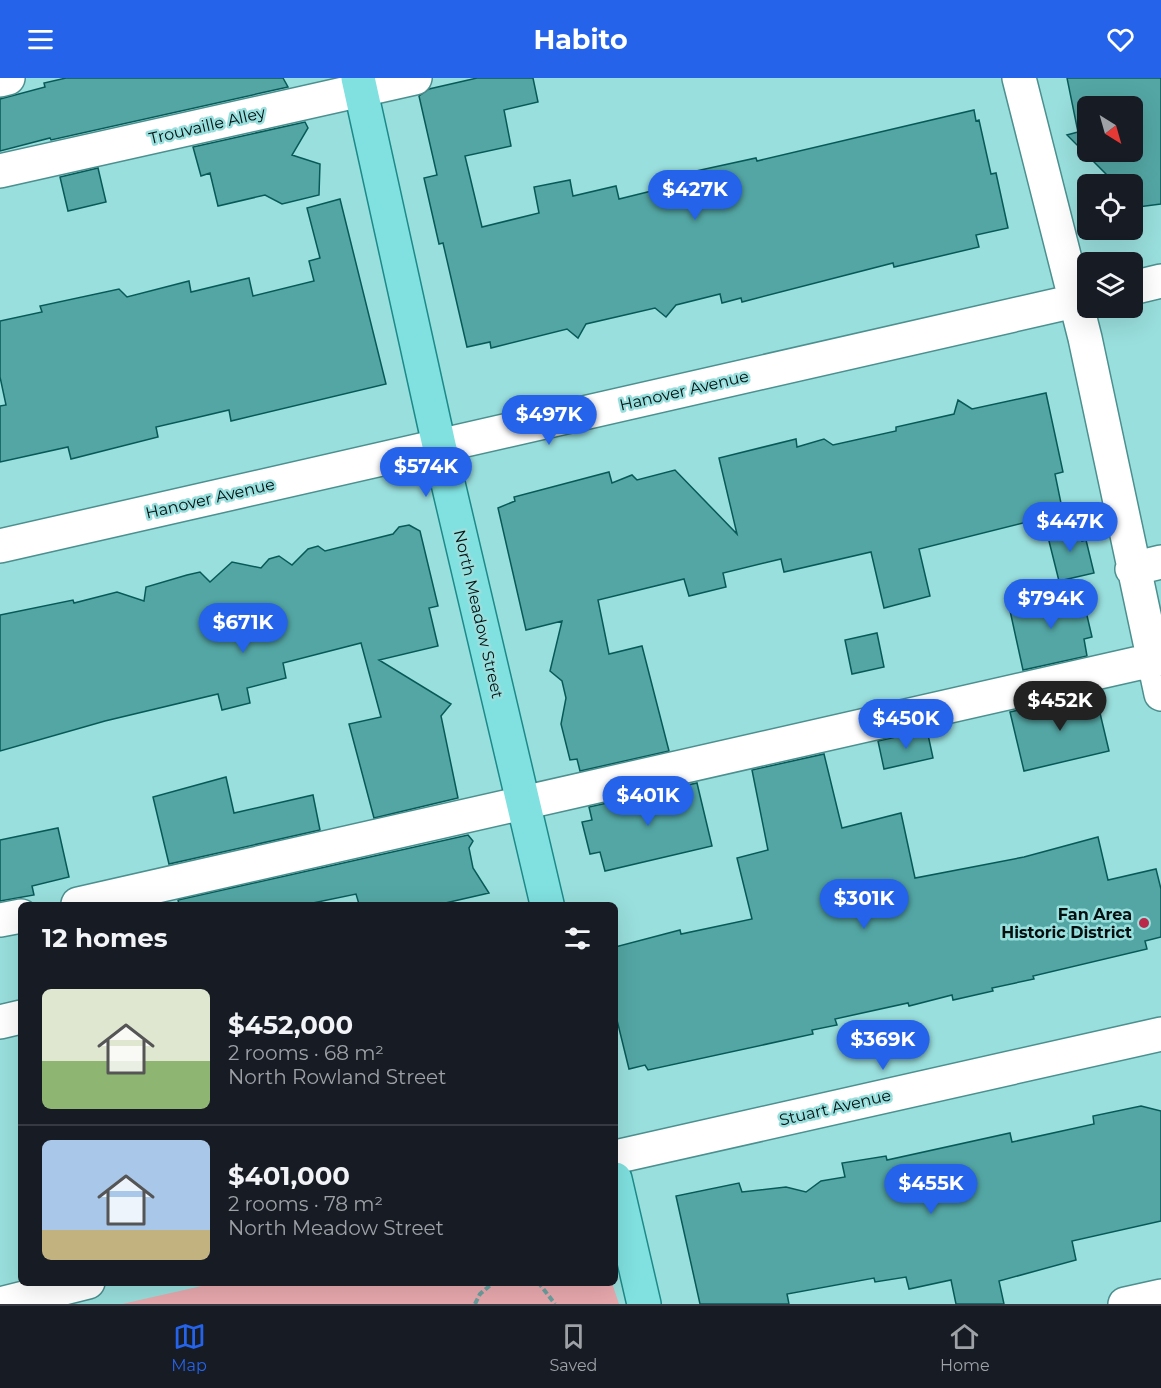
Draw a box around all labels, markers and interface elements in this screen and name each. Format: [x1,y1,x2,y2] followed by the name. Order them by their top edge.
[24,23,57,56] icon: menu
[533,23,628,56] text: Habito
[1104,23,1137,56] icon: heart
[1077,96,1143,162] north arrow
[1077,96,1143,318] map controls
[147,103,267,148] street label: Trouvaille Alley
[653,170,737,221] pin: $427K
[1077,174,1143,240] button: locate
[662,177,728,201] text: $427K
[1077,252,1143,318] button: layers
[618,366,751,415] street label: Hanover Avenue
[507,395,591,446] pin: $497K
[516,402,582,426] text: $497K
[384,447,468,498] pin: $574K
[394,454,458,478] text: $574K
[144,474,277,523] street label: Hanover Avenue
[1028,502,1112,553] pin: $447K
[1037,509,1103,533] text: $447K
[450,528,507,701] street label: North Meadow Street
[1009,579,1093,630] pin: $794K
[1018,586,1084,610] text: $794K
[201,603,285,654] pin: $671K
[213,610,273,634] text: $671K
[1018,681,1102,732] pin: $452K
[1027,688,1093,712] text: $452K
[864,699,948,750] pin: $450K
[872,706,940,730] text: $450K
[606,776,690,827] pin: $401K
[617,783,679,807] text: $401K
[822,879,906,930] pin: $301K
[834,886,894,910] text: $301K
[1001,905,1132,942] place label: Fan Area Historic District
[1137,916,1151,930] marker: Fan Area Historic District
[42,922,168,954] text: 12 homes
[561,922,594,955] icon: filters
[228,1009,353,1041] text: $452,000
[90,1013,162,1085] icon: home
[841,1020,925,1071] pin: $369K
[851,1027,915,1051] text: $369K
[228,1041,384,1065] text: 2 rooms · 68 m²
[228,1065,446,1089] text: North Rowland Street
[777,1085,893,1130] street label: Stuart Avenue
[228,1160,350,1192] text: $401,000
[90,1164,162,1236] icon: home
[889,1164,973,1215] pin: $455K
[898,1171,964,1195] text: $455K
[228,1192,383,1216] text: 2 rooms · 78 m²
[228,1216,444,1240] text: North Meadow Street
[171,1320,207,1375] tab: Map
[549,1320,597,1375] tab: Saved
[940,1320,990,1375] tab: Home

